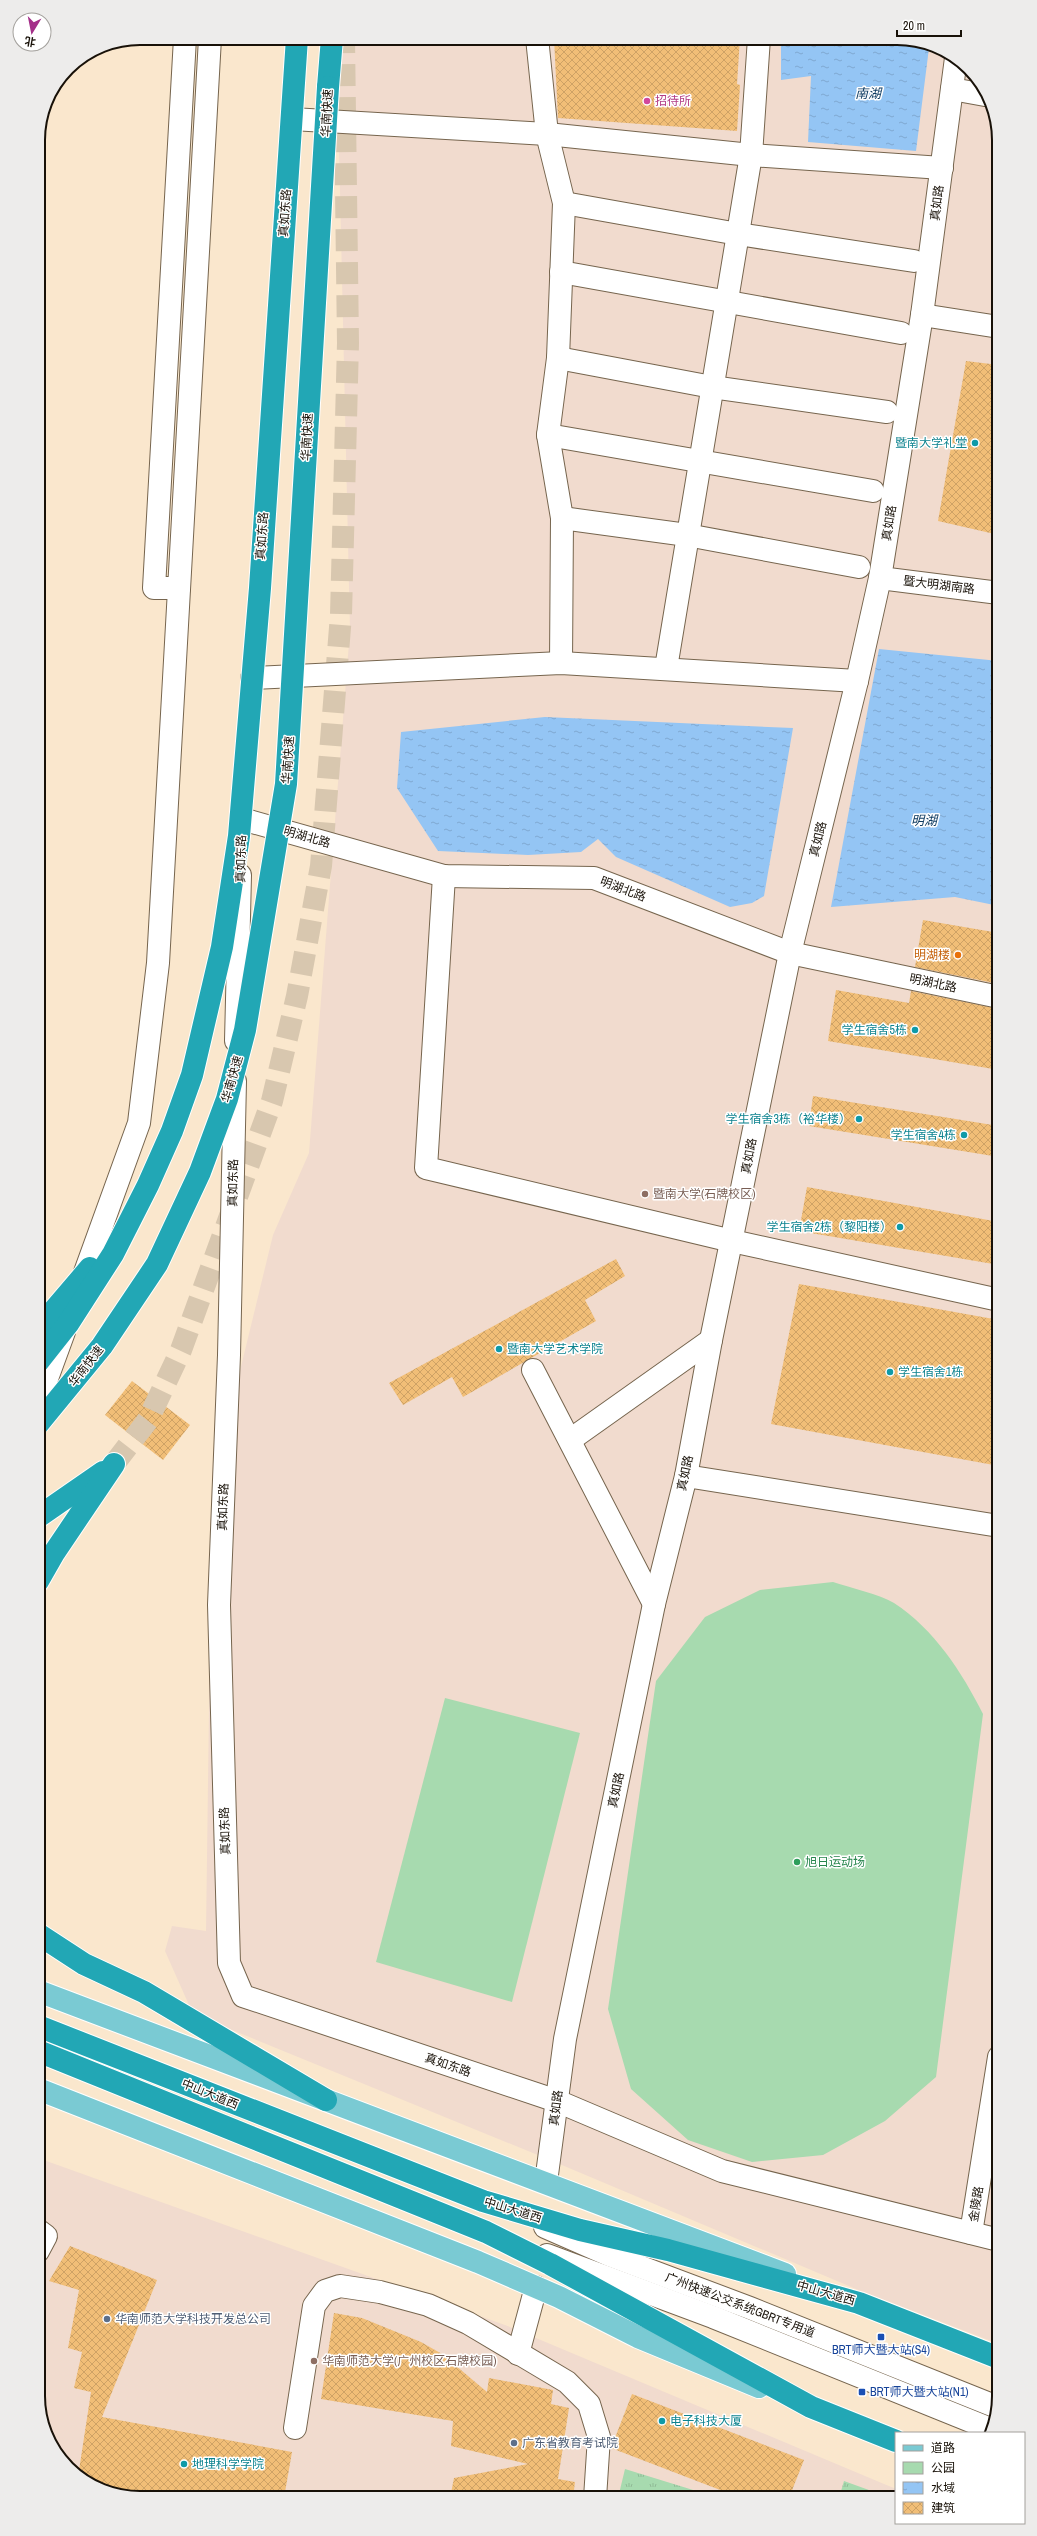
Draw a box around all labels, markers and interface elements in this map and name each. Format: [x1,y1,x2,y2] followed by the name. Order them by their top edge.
[12,12,52,52] north arrow
[897,12,961,38] scale bar
[903,18,925,34] text: 20 m
[24,34,37,50] text: 北
[855,85,883,102] water label: 南湖
[318,89,336,137] street label: 华南快速
[655,93,691,109] place label: 招待所
[642,96,652,106] marker: 招待所
[927,184,947,222] street label: 真如路
[275,188,295,238] street label: 真如东路
[298,413,316,461] street label: 华南快速
[895,435,967,451] place label: 暨南大学礼堂
[970,438,980,448] marker: 暨南大学礼堂
[878,504,900,542] street label: 真如路
[252,511,272,561] street label: 真如东路
[902,573,976,597] street label: 暨大明湖南路
[278,735,298,785] street label: 华南快速
[911,812,939,829] water label: 明湖
[806,820,830,858] street label: 真如路
[282,823,332,851] street label: 明湖北路
[233,835,249,883] street label: 真如东路
[598,873,648,905] street label: 明湖北路
[914,947,950,963] place label: 明湖楼
[953,950,963,960] marker: 明湖楼
[908,970,958,996] street label: 明湖北路
[842,1022,907,1038] place label: 学生宿舍5栋
[910,1025,920,1035] marker: 学生宿舍5栋
[218,1054,246,1104] street label: 华南快速
[726,1111,851,1127] place label: 学生宿舍3栋（裕华楼）
[854,1114,864,1124] marker: 学生宿舍3栋（裕华楼）
[891,1127,956,1143] place label: 学生宿舍4栋
[959,1130,969,1140] marker: 学生宿舍4栋
[738,1137,760,1175] street label: 真如路
[225,1159,241,1207] street label: 真如东路
[653,1186,756,1202] place label: 暨南大学(石牌校区)
[640,1189,650,1199] marker: 暨南大学(石牌校区)
[767,1219,892,1235] place label: 学生宿舍2栋（黎阳楼）
[895,1222,905,1232] marker: 学生宿舍2栋（黎阳楼）
[507,1341,603,1357] place label: 暨南大学艺术学院
[65,1342,107,1390] street label: 华南快速
[494,1344,504,1354] marker: 暨南大学艺术学院
[898,1364,963,1380] place label: 学生宿舍1栋
[885,1367,895,1377] marker: 学生宿舍1栋
[673,1454,697,1492] street label: 真如路
[214,1483,232,1531] street label: 真如东路
[604,1771,628,1809] street label: 真如路
[216,1807,234,1855] street label: 真如东路
[805,1854,865,1870] place label: 旭日运动场
[792,1857,802,1867] marker: 旭日运动场
[423,2050,473,2080] street label: 真如东路
[179,2075,241,2113] street label: 中山大道西
[546,2089,566,2127] street label: 真如路
[965,2185,987,2223] street label: 金陵路
[482,2194,544,2226] street label: 中山大道西
[663,2269,817,2341] street label: 广州快速公交系统GBRT专用道
[795,2277,857,2309] street label: 中山大道西
[115,2311,271,2327] place label: 华南师范大学科技开发总公司
[102,2314,112,2324] marker: 华南师范大学科技开发总公司
[876,2332,886,2342] marker: BRT师大暨大站(S4)
[832,2342,930,2358] place label: BRT师大暨大站(S4)
[322,2353,497,2369] place label: 华南师范大学(广州校区石牌校园)
[309,2356,319,2366] marker: 华南师范大学(广州校区石牌校园)
[870,2384,969,2400] place label: BRT师大暨大站(N1)
[857,2387,867,2397] marker: BRT师大暨大站(N1)
[670,2413,742,2429] place label: 电子科技大厦
[657,2416,667,2426] marker: 电子科技大厦
[895,2432,1025,2524] legend
[522,2435,618,2451] place label: 广东省教育考试院
[509,2438,519,2448] marker: 广东省教育考试院
[931,2440,955,2456] text: 道路
[192,2456,264,2472] place label: 地理科学学院
[179,2459,189,2469] marker: 地理科学学院
[931,2460,955,2476] text: 公园
[931,2480,955,2496] text: 水域
[931,2500,955,2516] text: 建筑

